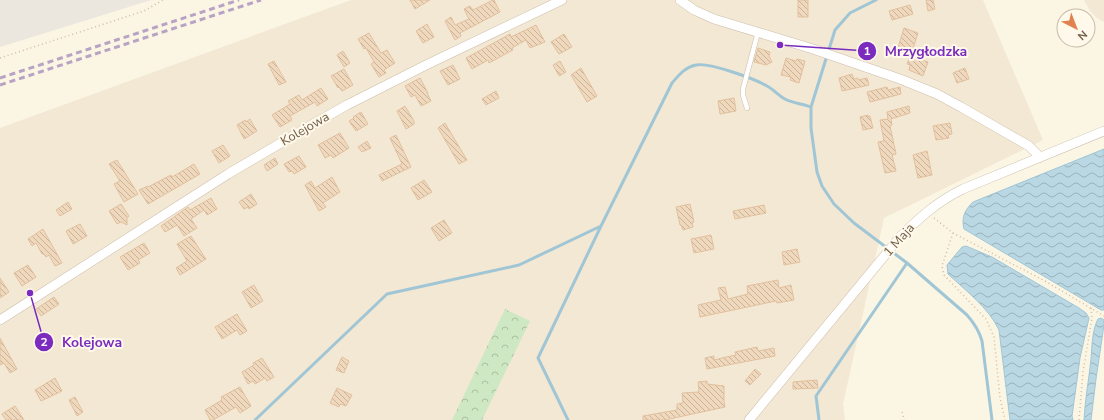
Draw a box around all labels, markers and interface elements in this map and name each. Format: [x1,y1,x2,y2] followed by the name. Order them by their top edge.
[1056,8,1096,48] north arrow
[1074,27,1090,43] text: N
[857,38,975,64] callout: Mrzygłodzka
[885,42,967,61] text: Mrzygłodzka
[863,43,871,59] text: 1
[277,108,333,150] street label: Kolejowa
[879,219,919,261] street label: 1 Maja
[34,329,130,355] callout: Kolejowa
[62,333,122,352] text: Kolejowa
[40,334,48,350] text: 2

